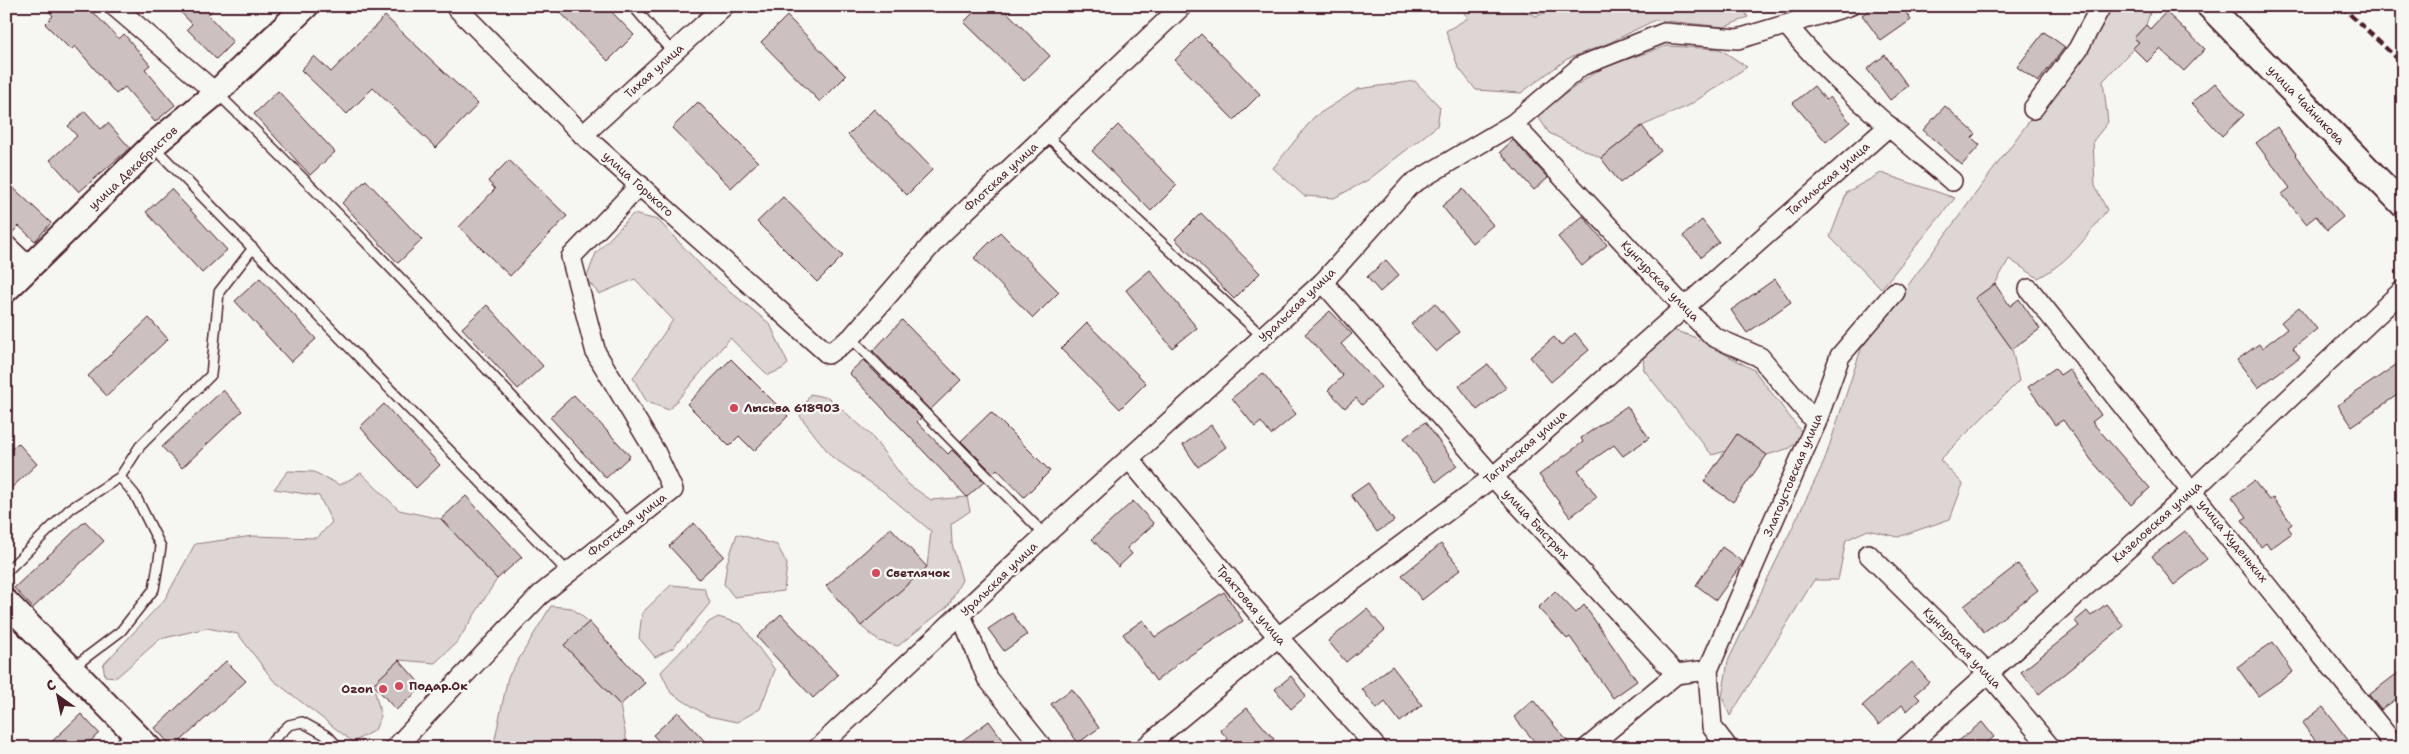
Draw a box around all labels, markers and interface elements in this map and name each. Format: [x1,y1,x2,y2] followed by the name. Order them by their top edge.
[621,40,687,102] street label: Тихая улица
[2264,62,2349,149] street label: улица Чайникова
[85,122,181,214] street label: улица Декабристов
[961,138,1042,215] street label: Флотская улица
[1783,138,1873,220] street label: Тагильская улица
[599,148,677,220] street label: улица Горького
[1617,237,1703,325] street label: Кунгурская улица
[1255,264,1339,346] street label: Уральская улица
[744,400,840,416] place label: Лысьва 618903
[728,402,740,414] marker: Лысьва 618903
[1480,406,1570,488] street label: Тагильская улица
[1760,411,1826,539] street label: Златоустовская улица
[2109,477,2205,566] street label: Кизеловская улица
[1499,485,1573,563] street label: улица Быстрых
[584,489,670,561] street label: Флотская улица
[2195,496,2271,586] street label: улица Худеньких
[957,538,1041,620] street label: Уральская улица
[1213,561,1290,649] street label: Трактовая улица
[886,565,951,581] place label: Светлячок
[870,567,882,579] marker: Светлячок
[1919,604,2005,692] street label: Кунгурская улица
[32,672,82,722] north arrow
[42,675,59,695] text: С
[409,678,468,694] place label: Подар.Ок
[393,680,405,692] marker: Подар.Ок
[341,681,373,697] place label: Ozon
[377,683,389,695] marker: Ozon

